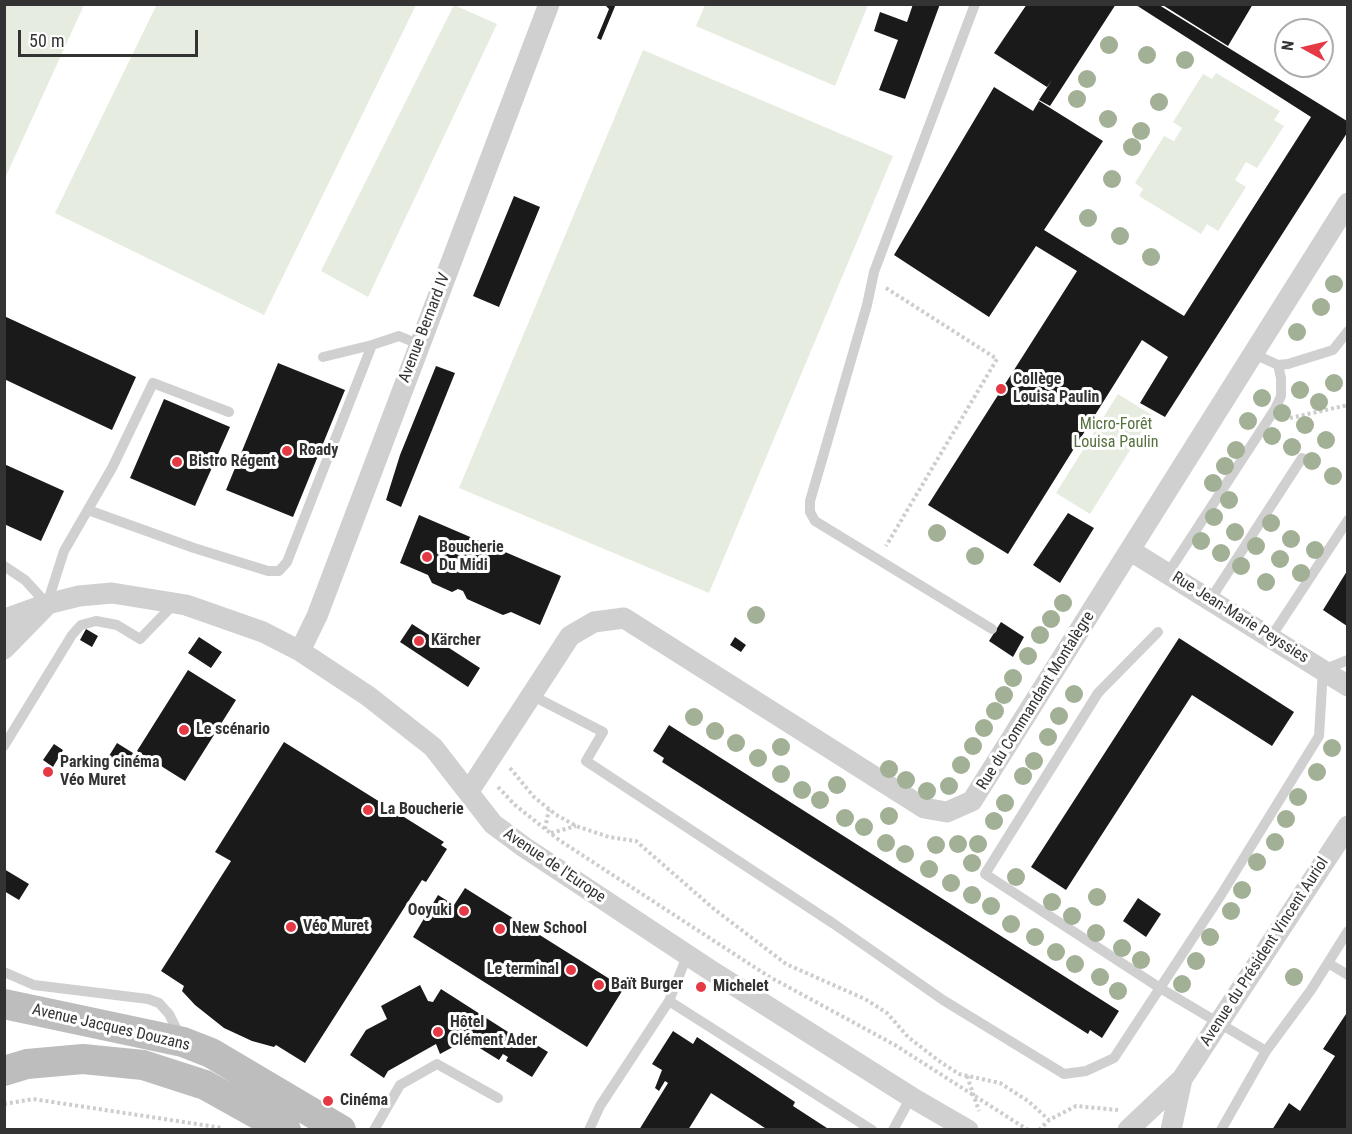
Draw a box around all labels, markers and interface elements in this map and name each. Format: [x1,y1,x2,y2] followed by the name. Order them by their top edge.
[21,18,201,56] scale bar
[1274,18,1334,78] north arrow
[29,30,64,51] text: 50 m
[1278,40,1298,52] text: N
[395,271,455,385] street label: Avenue Bernard IV
[1013,370,1099,408] place label: Collège Louisa Paulin
[994,382,1008,396] marker: Collège Louisa Paulin
[1074,415,1158,453] park label: Micro-Forêt Louisa Paulin
[299,441,338,461] place label: Roady
[280,444,294,458] marker: Roady
[189,452,276,472] place label: Bistro Régent
[170,455,184,469] marker: Bistro Régent
[439,538,504,576] place label: Boucherie Du Midi
[420,550,434,564] marker: Boucherie Du Midi
[1168,568,1312,668] street label: Rue Jean-Marie Peyssies
[973,608,1099,794] street label: Rue du Commandant Montalègre
[431,631,481,651] place label: Kärcher
[412,634,426,648] marker: Kärcher
[196,720,270,740] place label: Le scénario
[177,723,191,737] marker: Le scénario
[60,753,159,791] place label: Parking cinéma Véo Muret
[41,765,55,779] marker: Parking cinéma Véo Muret
[380,800,464,820] place label: La Boucherie
[361,803,375,817] marker: La Boucherie
[499,825,609,907] street label: Avenue de l'Europe
[1197,854,1333,1050] street label: Avenue du Président Vincent Auriol
[408,901,452,921] place label: Ooyuki
[457,904,471,918] marker: Ooyuki
[303,917,369,937] place label: Véo Muret
[512,919,587,939] place label: New School
[284,920,298,934] marker: Véo Muret
[493,922,507,936] marker: New School
[487,960,559,980] place label: Le terminal
[564,963,578,977] marker: Le terminal
[611,975,683,995] place label: Baït Burger
[713,977,769,997] place label: Michelet
[592,978,606,992] marker: Baït Burger
[694,980,708,994] marker: Michelet
[30,1000,192,1056] street label: Avenue Jacques Douzans
[450,1013,537,1051] place label: Hôtel Clément Ader
[431,1025,445,1039] marker: Hôtel Clément Ader
[340,1091,388,1111] place label: Cinéma
[321,1094,335,1108] marker: Cinéma

